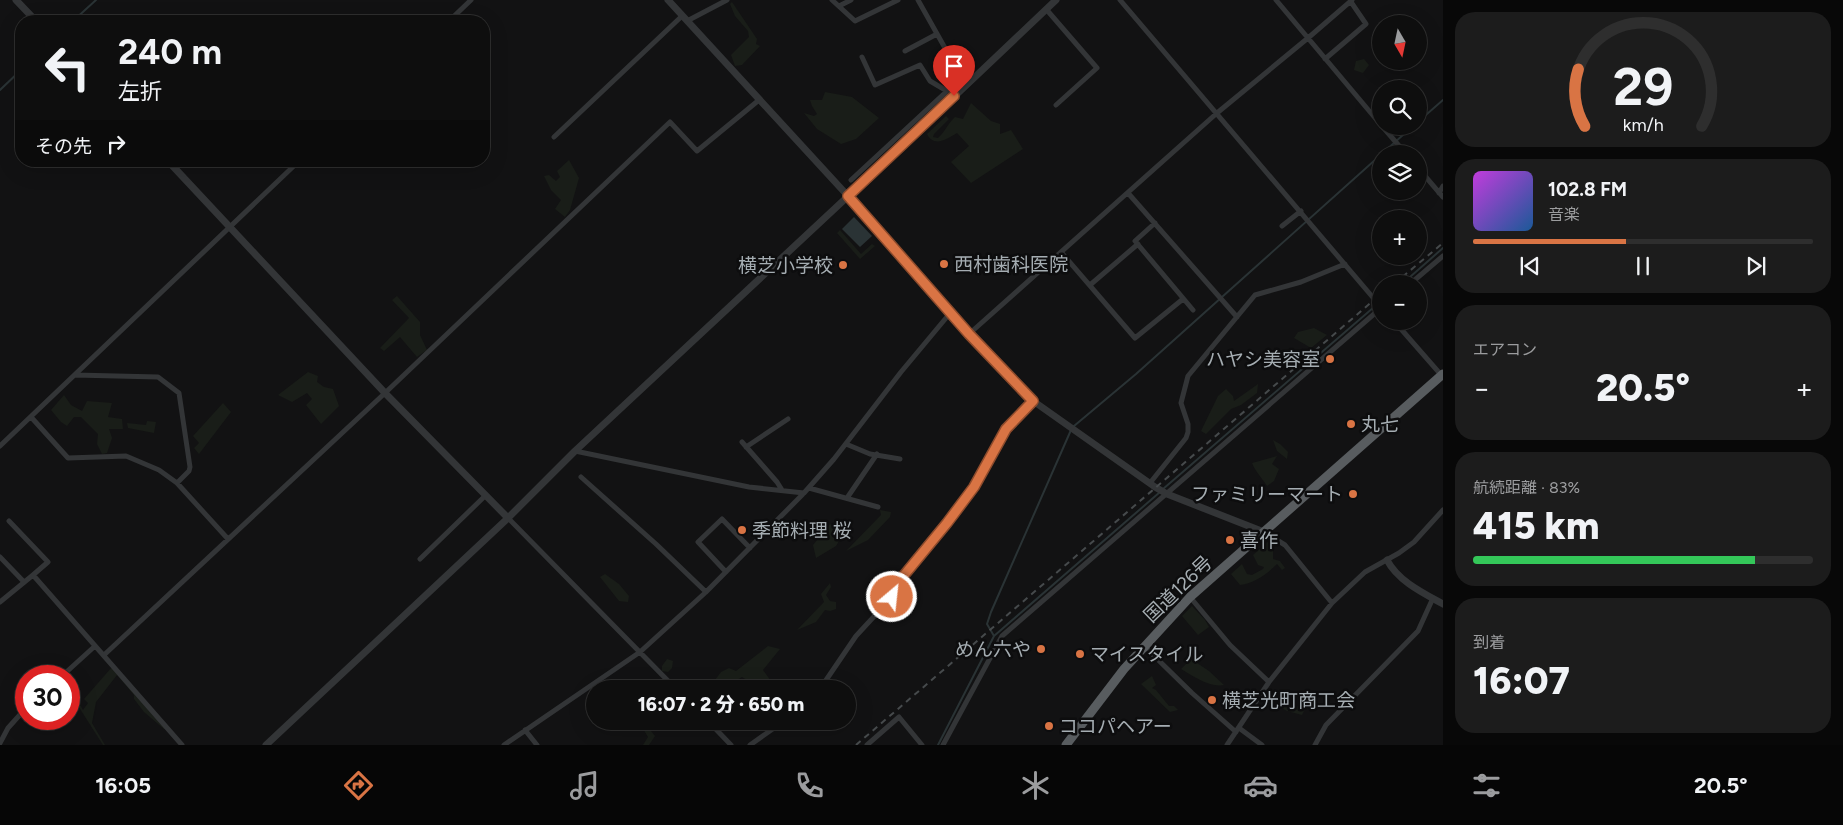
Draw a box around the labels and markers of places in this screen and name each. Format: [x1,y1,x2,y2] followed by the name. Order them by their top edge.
[933,45,975,96] pin
[954,253,1068,276] place label: 西村歯科医院
[738,254,833,277] place label: 横芝小学校
[938,258,950,270] marker: 西村歯科医院
[837,259,849,271] marker: 横芝小学校
[1206,348,1320,371] place label: ハヤシ美容室
[1324,353,1336,365] marker: ハヤシ美容室
[1361,413,1399,436] place label: 丸七
[1345,418,1357,430] marker: 丸七
[1191,483,1343,506] place label: ファミリーマート
[1347,488,1359,500] marker: ファミリーマート
[752,519,852,542] place label: 季節料理 桜
[736,524,748,536] marker: 季節料理 桜
[1240,529,1278,552] place label: 喜作
[1224,534,1236,546] marker: 喜作
[955,638,1031,661] place label: めん六や
[1035,643,1047,655] marker: めん六や
[1090,643,1203,666] place label: マイスタイル
[1074,648,1086,660] marker: マイスタイル
[1222,689,1355,712] place label: 横芝光町商工会
[1206,694,1218,706] marker: 横芝光町商工会
[1059,715,1172,738] place label: ココパヘアー
[1043,720,1055,732] marker: ココパヘアー

